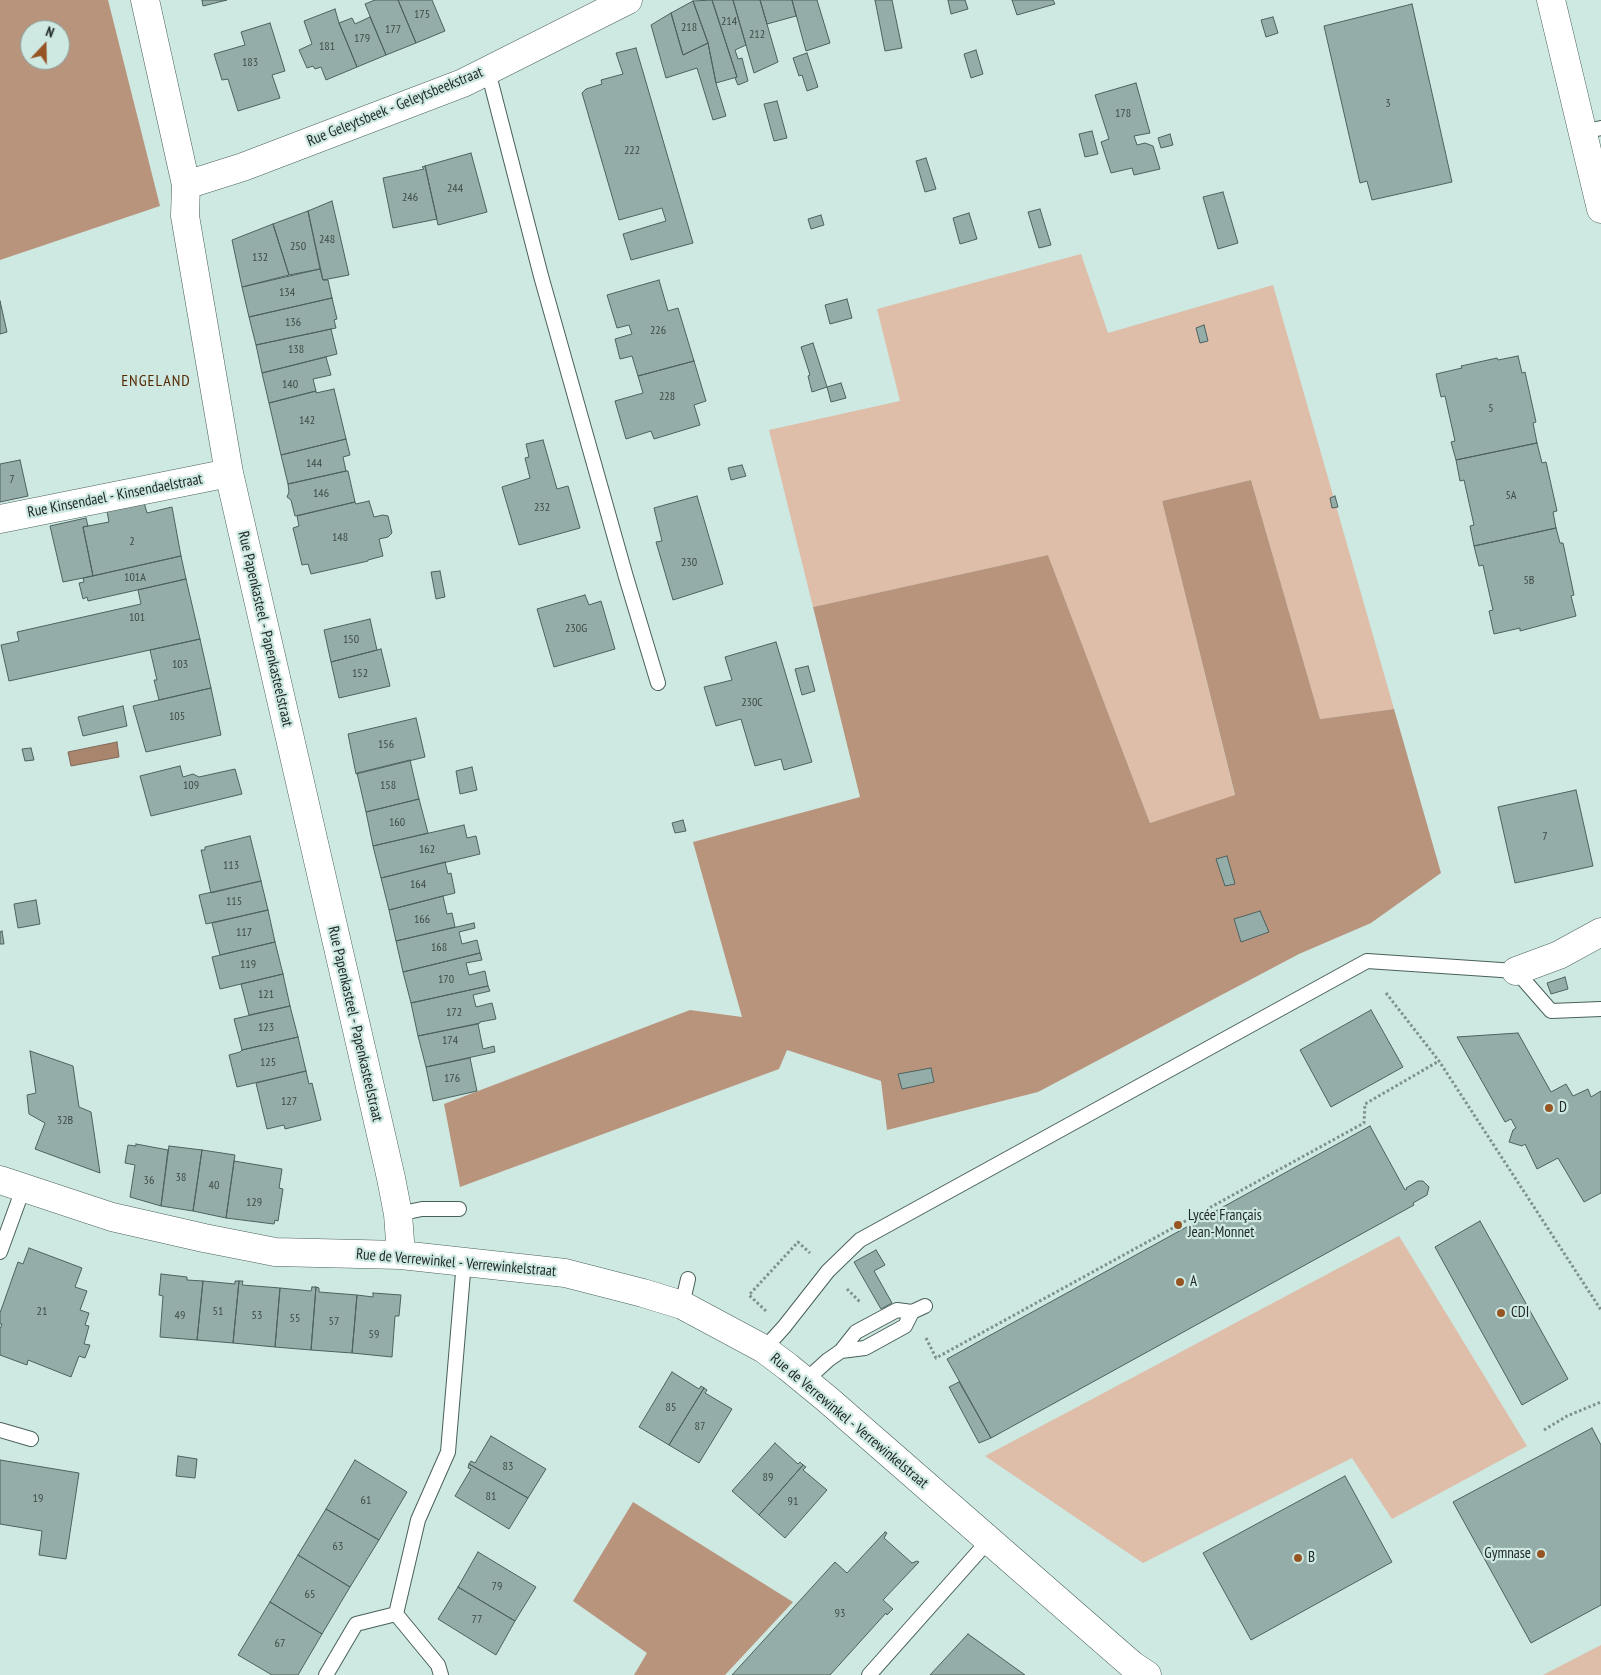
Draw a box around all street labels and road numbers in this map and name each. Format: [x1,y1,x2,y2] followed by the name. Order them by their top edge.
[304,63,486,151] street label: Rue Geleytsbeek - Geleytsbeekstraat
[26,470,204,522] street label: Rue Kinsendael - Kinsendaelstraat
[234,530,296,728] street label: Rue Papenkasteel - Papenkasteelstraat
[324,925,386,1123] street label: Rue Papenkasteel - Papenkasteelstraat
[355,1245,557,1281] street label: Rue de Verrewinkel - Verrewinkelstraat
[766,1350,932,1492] street label: Rue de Verrewinkel - Verrewinkelstraat

